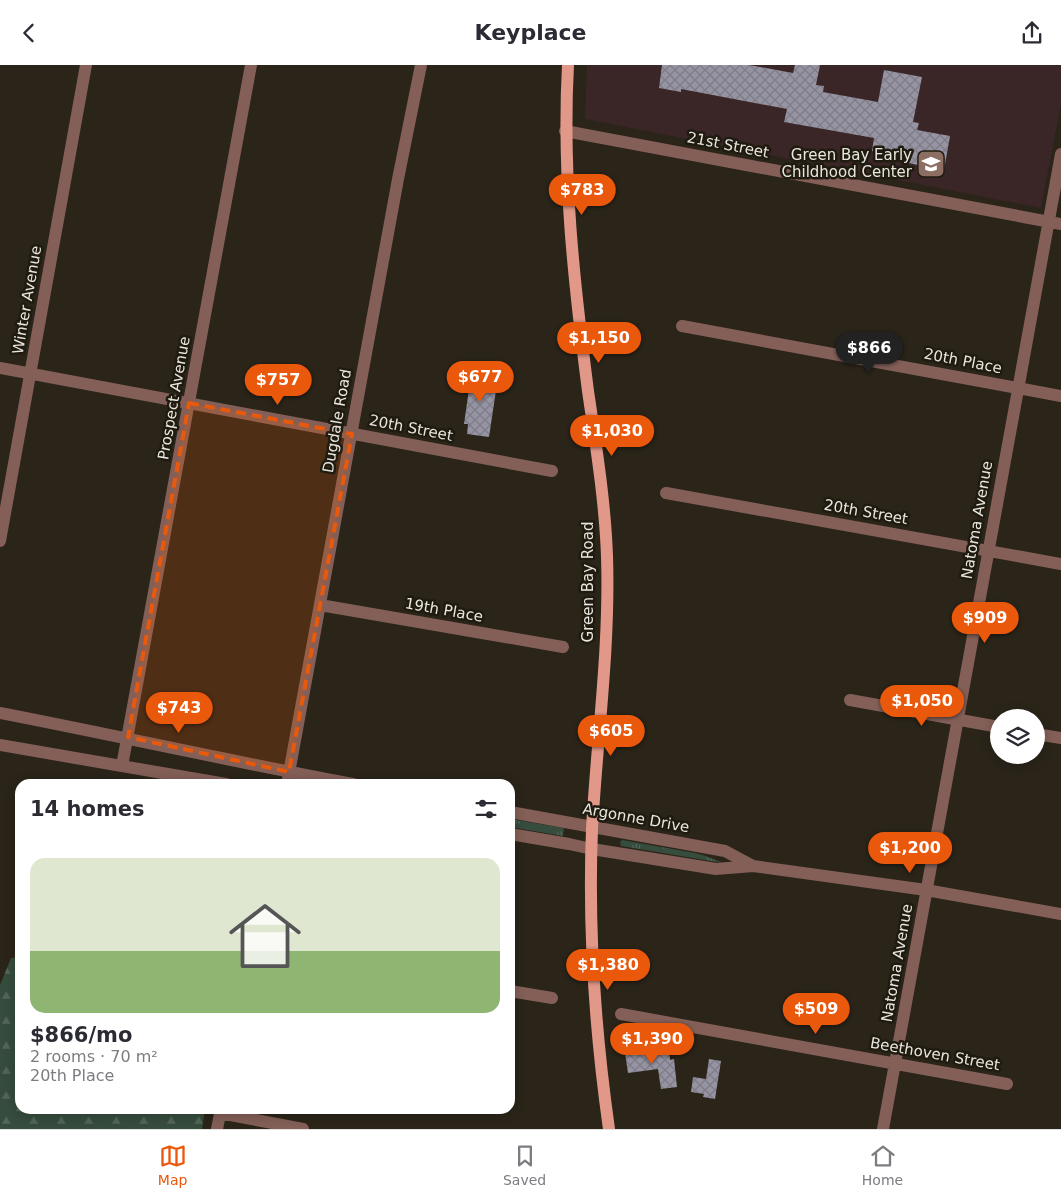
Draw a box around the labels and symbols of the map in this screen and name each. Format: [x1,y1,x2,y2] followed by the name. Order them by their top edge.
[685,128,771,162] street label: 21st Street
[782,146,913,181] place label: Green Bay Early Childhood Center
[916,149,946,179] school or university icon: Green Bay Early Childhood Center
[552,173,612,216] pin: $783
[9,244,45,356] street label: Winter Avenue
[558,321,640,364] pin: $1,150
[839,331,899,374] pin: $866
[154,335,194,461] street label: Prospect Avenue
[922,345,1004,377] street label: 20th Place
[450,361,510,403] pin: $677
[248,363,308,406] pin: $757
[319,368,355,474] street label: Dugdale Road
[368,411,454,445] street label: 20th Street
[571,415,653,457] pin: $1,030
[958,459,996,581] street label: Natoma Avenue
[823,496,909,528] street label: 20th Street
[579,522,597,642] street label: Green Bay Road
[403,594,485,626] street label: 19th Place
[955,601,1015,644] pin: $909
[881,685,963,727] pin: $1,050
[149,691,209,734] pin: $743
[581,715,641,757] pin: $605
[581,800,691,836] street label: Argonne Drive
[869,831,951,874] pin: $1,200
[878,902,916,1024] street label: Natoma Avenue
[567,949,649,991] pin: $1,380
[786,993,846,1035] pin: $509
[611,1023,693,1065] pin: $1,390
[869,1034,1001,1074] street label: Beethoven Street

